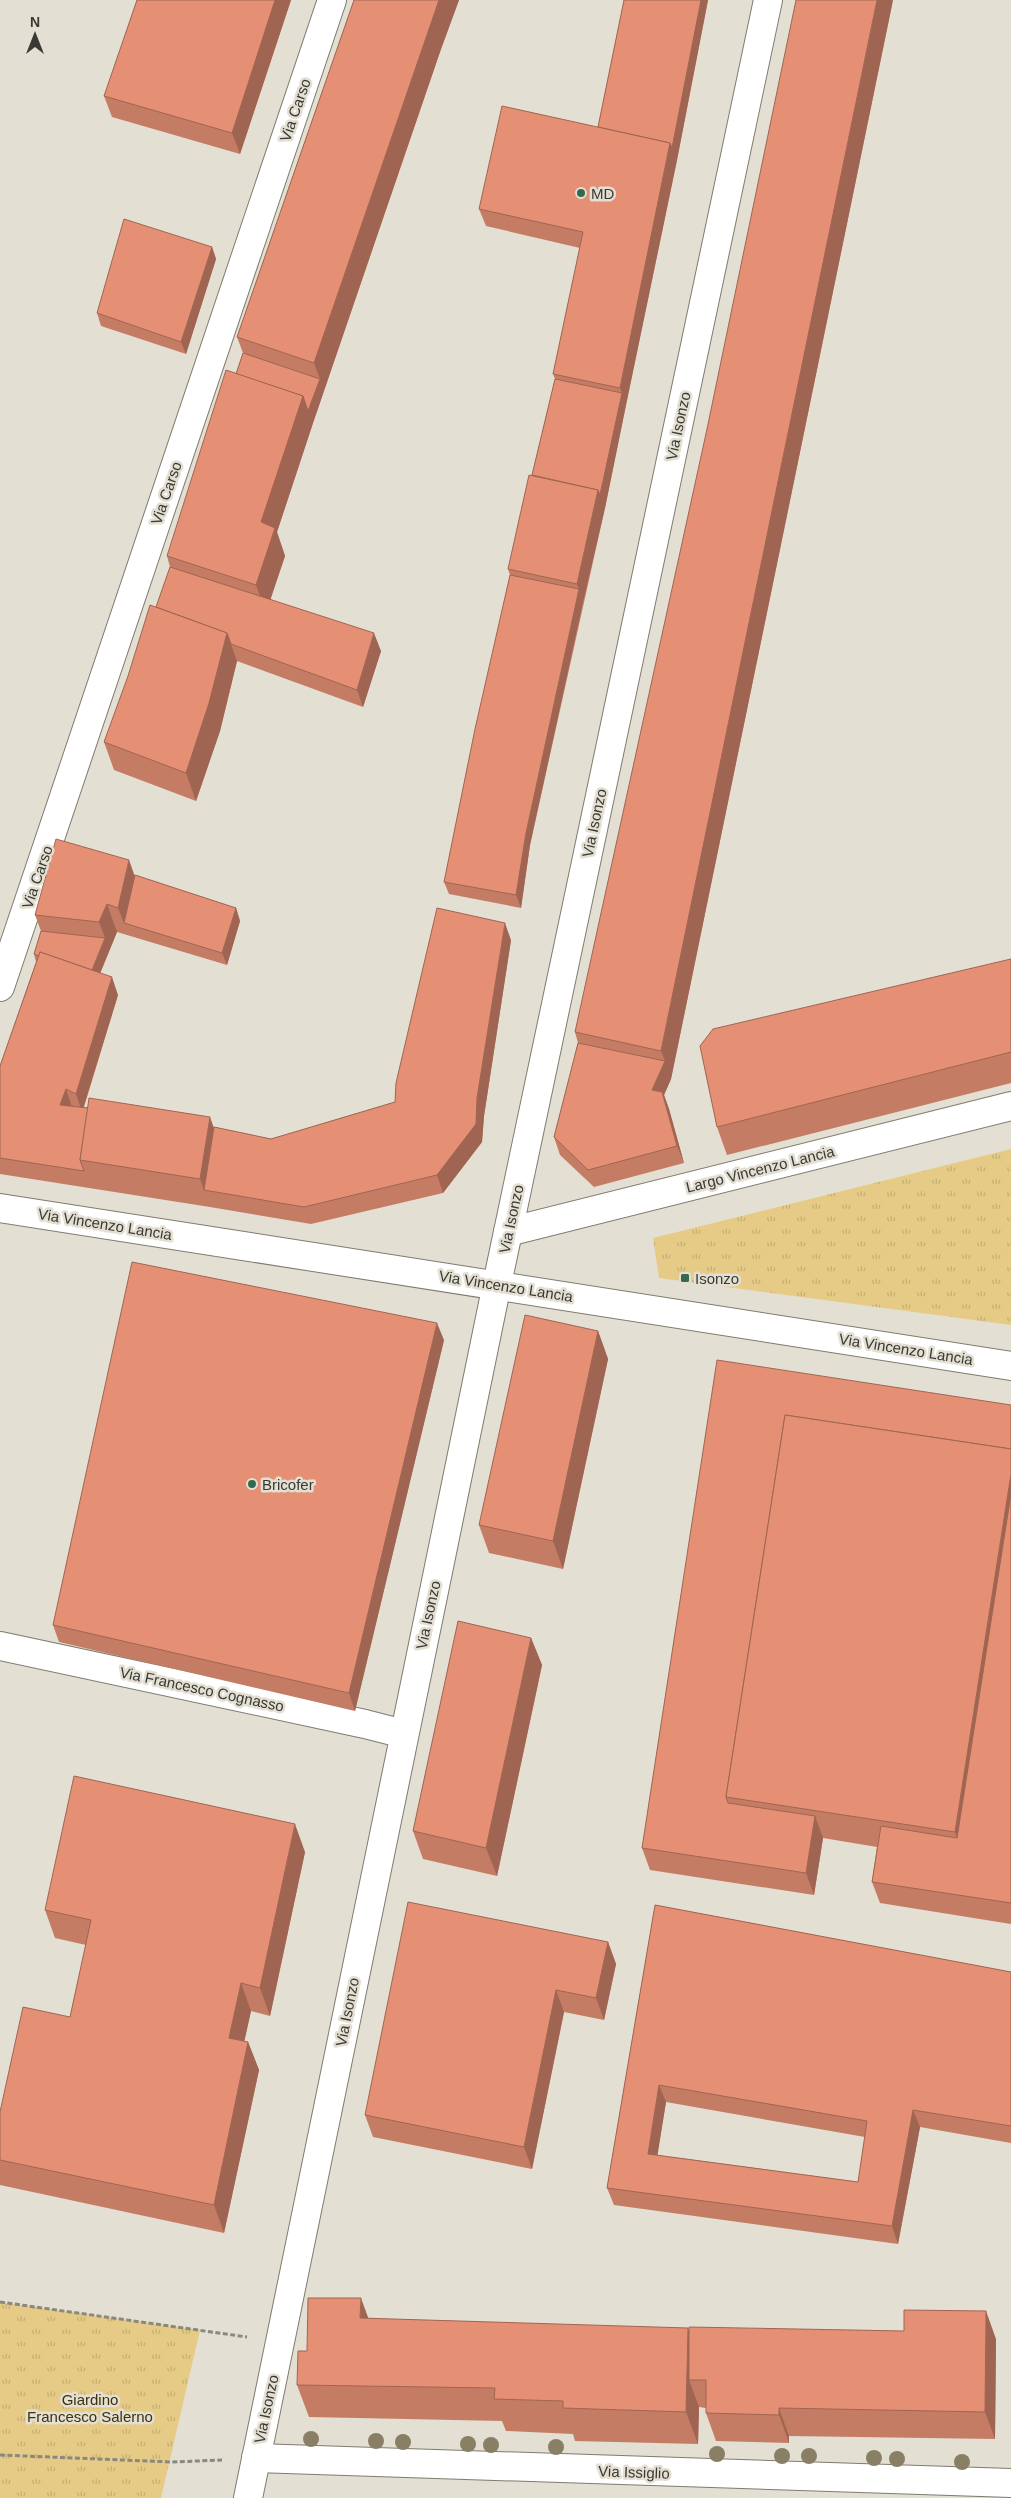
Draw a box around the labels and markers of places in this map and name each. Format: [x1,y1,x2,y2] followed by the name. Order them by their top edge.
[591,185,614,202] place label: MD
[575,187,587,199] marker: MD
[695,1270,739,1287] place label: Isonzo
[679,1272,691,1284] marker: Isonzo
[262,1476,314,1493] place label: Bricofer
[246,1478,258,1490] marker: Bricofer

